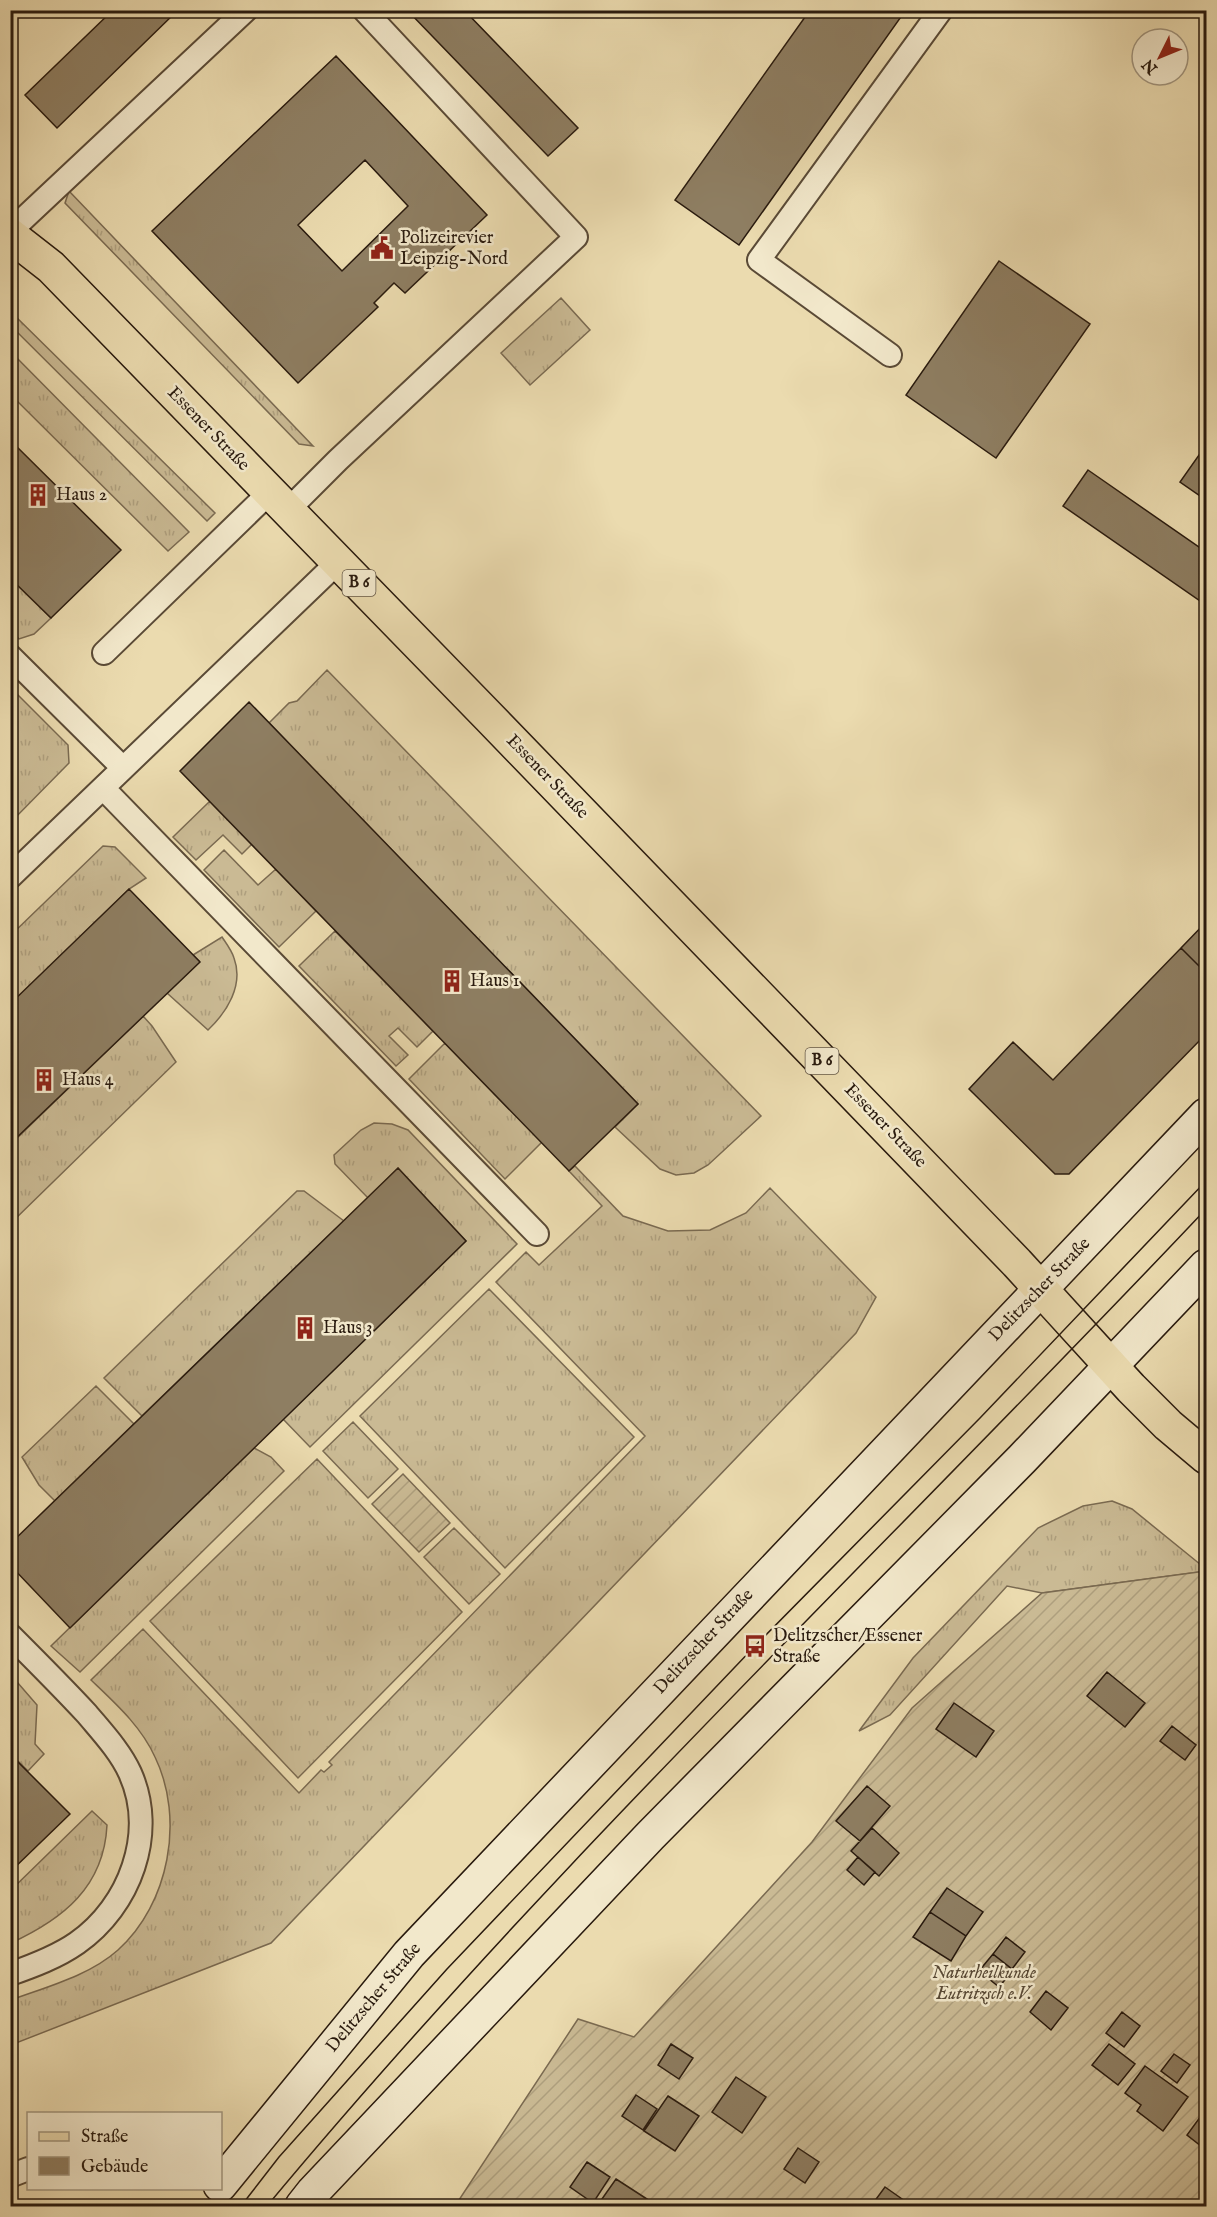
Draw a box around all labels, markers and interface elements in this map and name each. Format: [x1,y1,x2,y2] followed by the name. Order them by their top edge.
[1130,27,1190,87] north arrow
[1138,54,1163,78] text: N
[400,227,508,271] place label: Polizeirevier Leipzig-Nord
[369,235,395,261] public building icon: Polizeirevier Leipzig-Nord
[162,382,254,476] street label: Essener Straße
[25,482,51,508] building icon: Haus 2
[56,484,107,507] place label: Haus 2
[342,570,376,596] road number: B 6
[501,730,593,824] street label: Essener Straße
[439,968,465,994] building icon: Haus 1
[470,970,520,993] place label: Haus 1
[806,1048,838,1074] road number: B 6
[31,1067,57,1093] building icon: Haus 4
[62,1069,114,1092] place label: Haus 4
[839,1079,931,1173] street label: Essener Straße
[984,1233,1096,1347] street label: Delitzscher Straße
[292,1315,318,1341] building icon: Haus 3
[323,1317,373,1340] place label: Haus 3
[649,1584,759,1700] street label: Delitzscher Straße
[773,1625,923,1669] place label: Delitzscher/Essener Straße
[742,1633,768,1659] bus stop icon: Delitzscher/Essener Straße
[321,1938,427,2058] street label: Delitzscher Straße
[932,1962,1036,2006] park label: Naturheilkunde Eutritzsch e.V.
[27,2112,222,2190] legend
[81,2126,128,2149] text: Straße
[81,2156,148,2179] text: Gebäude

